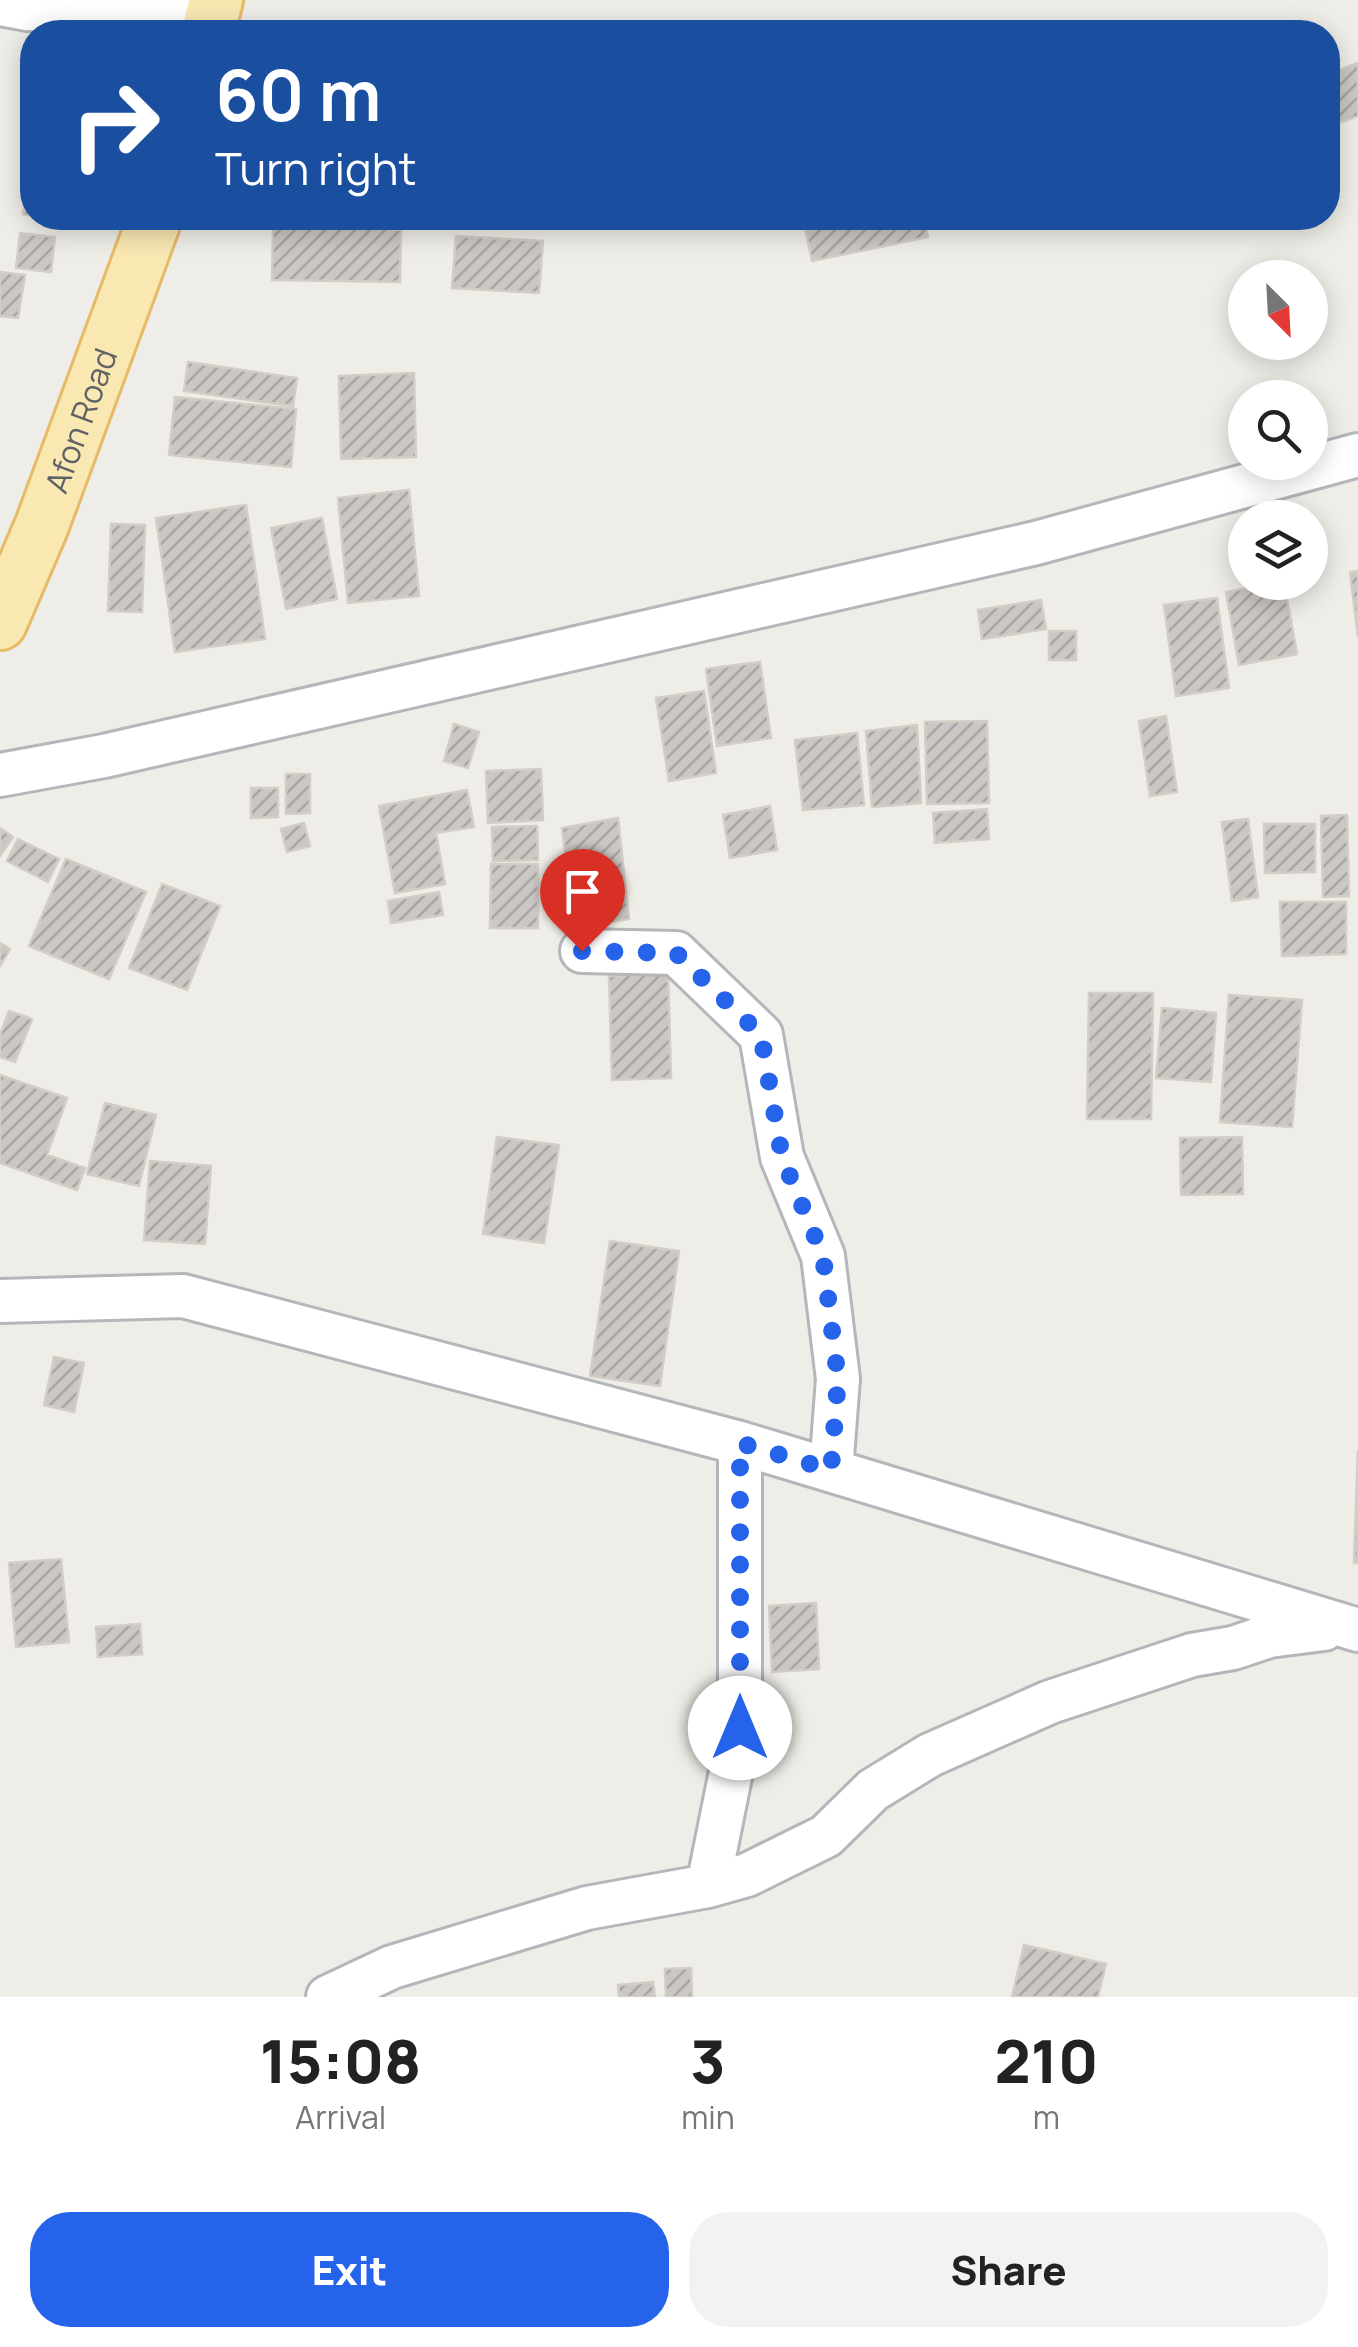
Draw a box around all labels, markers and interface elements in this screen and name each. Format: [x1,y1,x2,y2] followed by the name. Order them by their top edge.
[215,46,382,142] text: 60 m
[50,60,180,190] icon: right
[215,137,416,199] text: Turn right
[1228,260,1328,360] north arrow
[1228,260,1328,600] map controls
[34,342,127,499] street label: Afon Road
[1228,380,1328,480] button: search
[1228,500,1328,600] button: layers
[540,849,625,952] pin
[555,864,610,919] icon: arrive
[688,1676,792,1780] position arrow
[260,2019,421,2101] text: 15:08
[690,2019,726,2101] text: 3
[994,2019,1098,2101] text: 210
[295,2095,386,2139] text: Arrival
[681,2095,735,2139] text: min
[1033,2095,1060,2139] text: m
[30,2212,669,2327] button: Exit
[689,2212,1328,2327] button: Share

